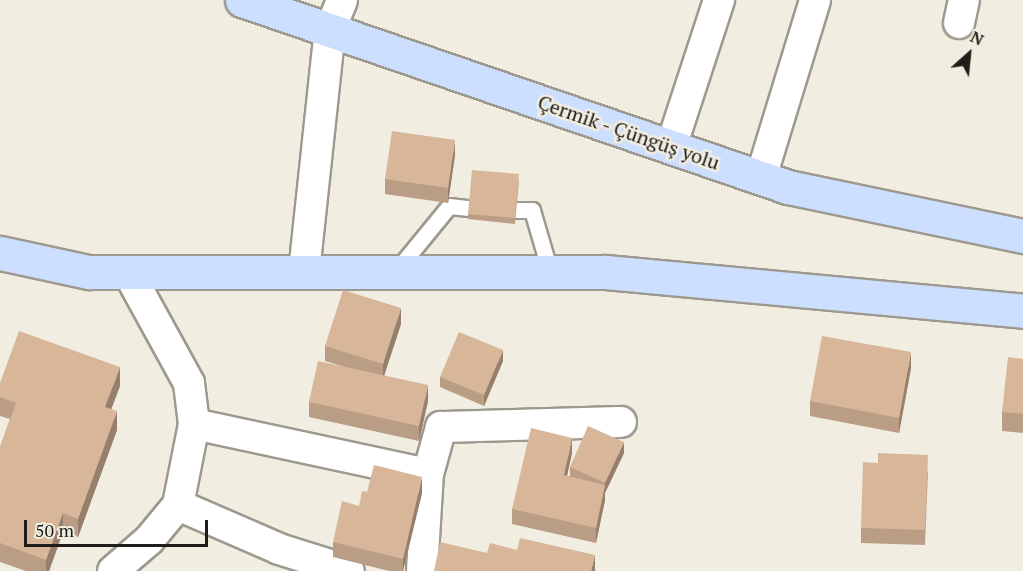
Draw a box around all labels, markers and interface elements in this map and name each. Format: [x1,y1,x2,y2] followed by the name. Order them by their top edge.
[939,24,999,84] north arrow
[967,25,988,51] text: N
[534,89,724,175] street label: Çermik - Çüngüş yolu
[27,508,212,546] scale bar
[35,518,74,542] text: 50 m

